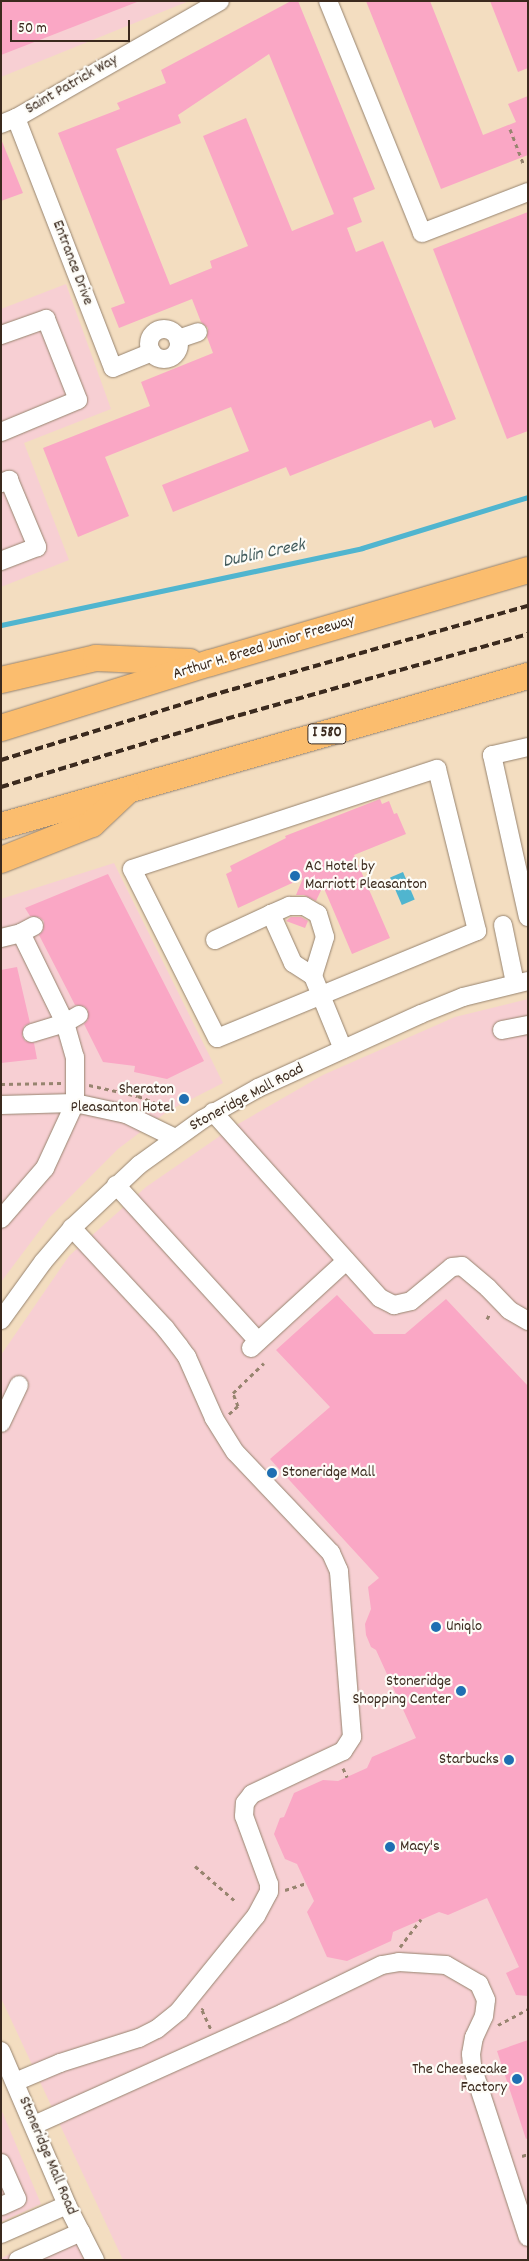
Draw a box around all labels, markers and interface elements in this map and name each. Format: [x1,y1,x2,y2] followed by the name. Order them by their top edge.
[12,10,132,42] scale bar
[18,18,47,40] text: 50 m
[22,51,122,119] street label: Saint Patrick Way
[47,218,97,308] street label: Entrance Drive
[221,536,307,574] water label: Dublin Creek
[171,611,357,685] street label: Arthur H. Breed Junior Freeway
[307,722,347,746] road number: I 580
[305,857,427,895] place label: AC Hotel by Marriott Pleasanton
[289,870,301,882] marker: AC Hotel by Marriott Pleasanton
[187,1060,307,1136] street label: Stoneridge Mall Road
[71,1080,174,1118] place label: Sheraton Pleasanton Hotel
[178,1093,190,1105] marker: Sheraton Pleasanton Hotel
[282,1463,375,1483] place label: Stoneridge Mall
[266,1467,278,1479] marker: Stoneridge Mall
[446,1617,482,1637] place label: Uniqlo
[430,1621,442,1633] marker: Uniqlo
[353,1672,451,1710] place label: Stoneridge Shopping Center
[455,1685,467,1697] marker: Stoneridge Shopping Center
[439,1750,499,1770] place label: Starbucks
[503,1754,515,1766] marker: Starbucks
[400,1837,440,1857] place label: Macy's
[384,1841,396,1853] marker: Macy's
[412,2060,507,2098] place label: The Cheesecake Factory
[511,2073,523,2085] marker: The Cheesecake Factory
[13,2094,81,2218] street label: Stoneridge Mall Road

